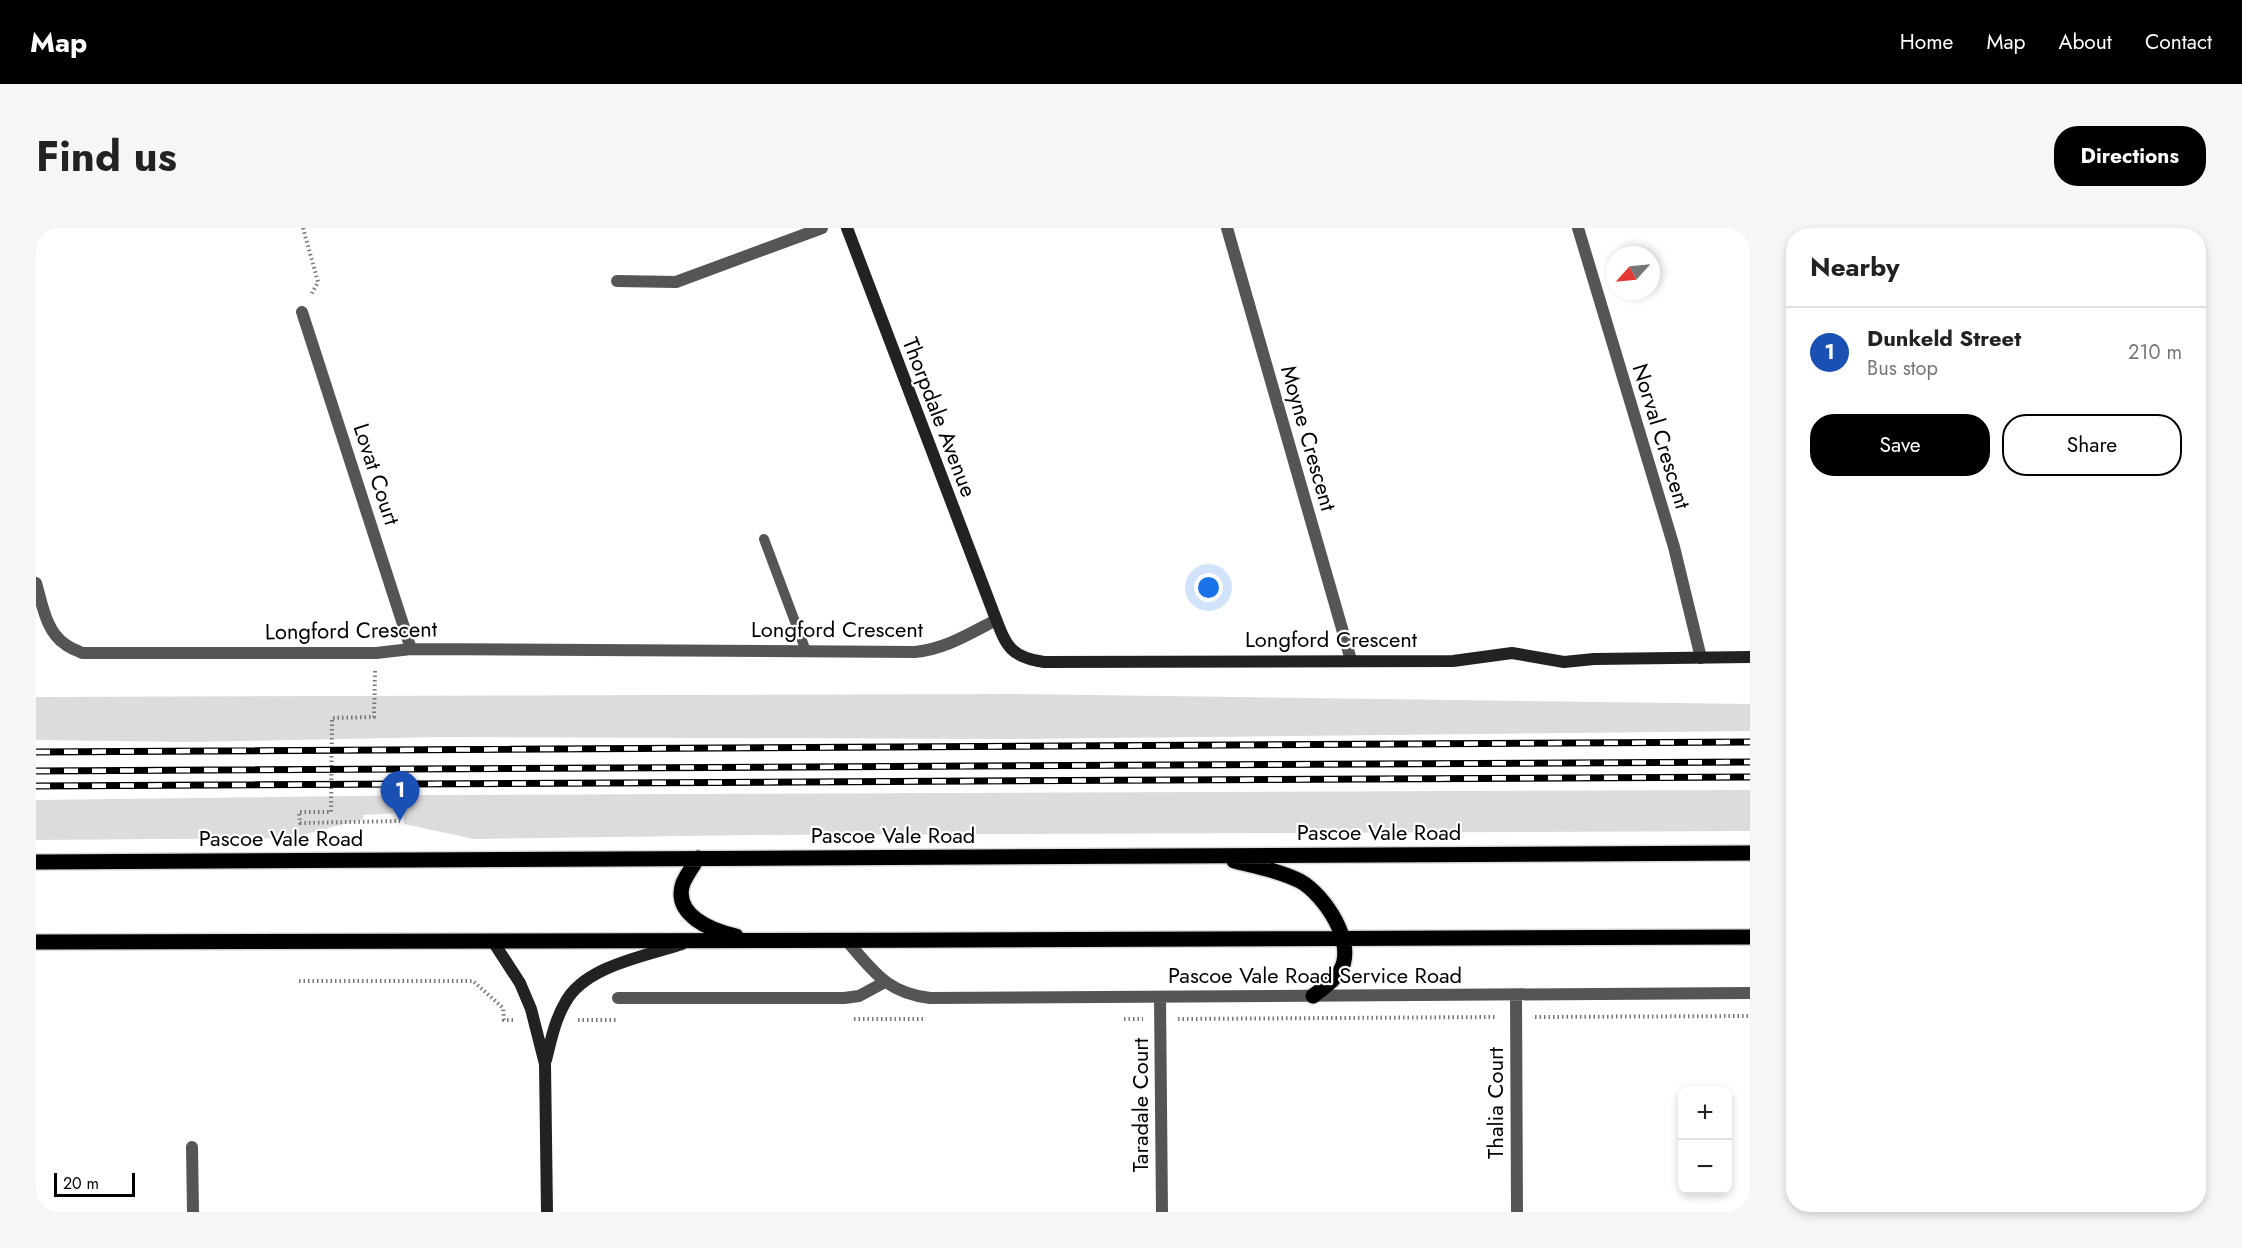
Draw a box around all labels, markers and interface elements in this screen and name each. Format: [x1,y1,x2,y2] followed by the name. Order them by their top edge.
[30,22,87,63] text: Map
[1900,27,1953,57] text: Home
[1986,27,2026,57] text: Map
[2059,27,2112,57] text: About
[2145,27,2212,57] text: Contact
[36,126,177,187] text: Find us
[2054,126,2206,186] button: Directions
[1606,246,1660,300] north arrow
[1810,248,1899,286] text: Nearby
[1867,322,2021,354] text: Dunkeld Street
[895,333,985,501] street label: Thorpdale Avenue
[1824,338,1835,367] text: 1
[2128,338,2182,367] text: 210 m
[1867,354,1938,383] text: Bus stop
[1625,359,1699,513] street label: Norval Crescent
[1273,362,1345,515] street label: Moyne Crescent
[1810,414,1990,476] button: Save
[2002,414,2182,476] button: Share
[346,419,409,530] street label: Lovat Court
[1194,573,1223,602] your location
[265,612,438,647] street label: Longford Crescent
[751,613,924,645] street label: Longford Crescent
[1245,623,1418,655] street label: Longford Crescent
[380,772,420,821] pin: 1
[1297,816,1461,848] street label: Pascoe Vale Road
[811,819,975,851] street label: Pascoe Vale Road
[199,822,363,854] street label: Pascoe Vale Road
[1168,959,1462,991] street label: Pascoe Vale Road Service Road
[1124,1037,1156,1172] street label: Taradale Court
[1479,1046,1511,1159] street label: Thalia Court
[1678,1086,1732,1194] map controls
[1678,1086,1732,1140] button: +
[1678,1140,1732,1194] button: −
[54,1170,135,1198] scale bar
[63,1172,99,1195] text: 20 m

